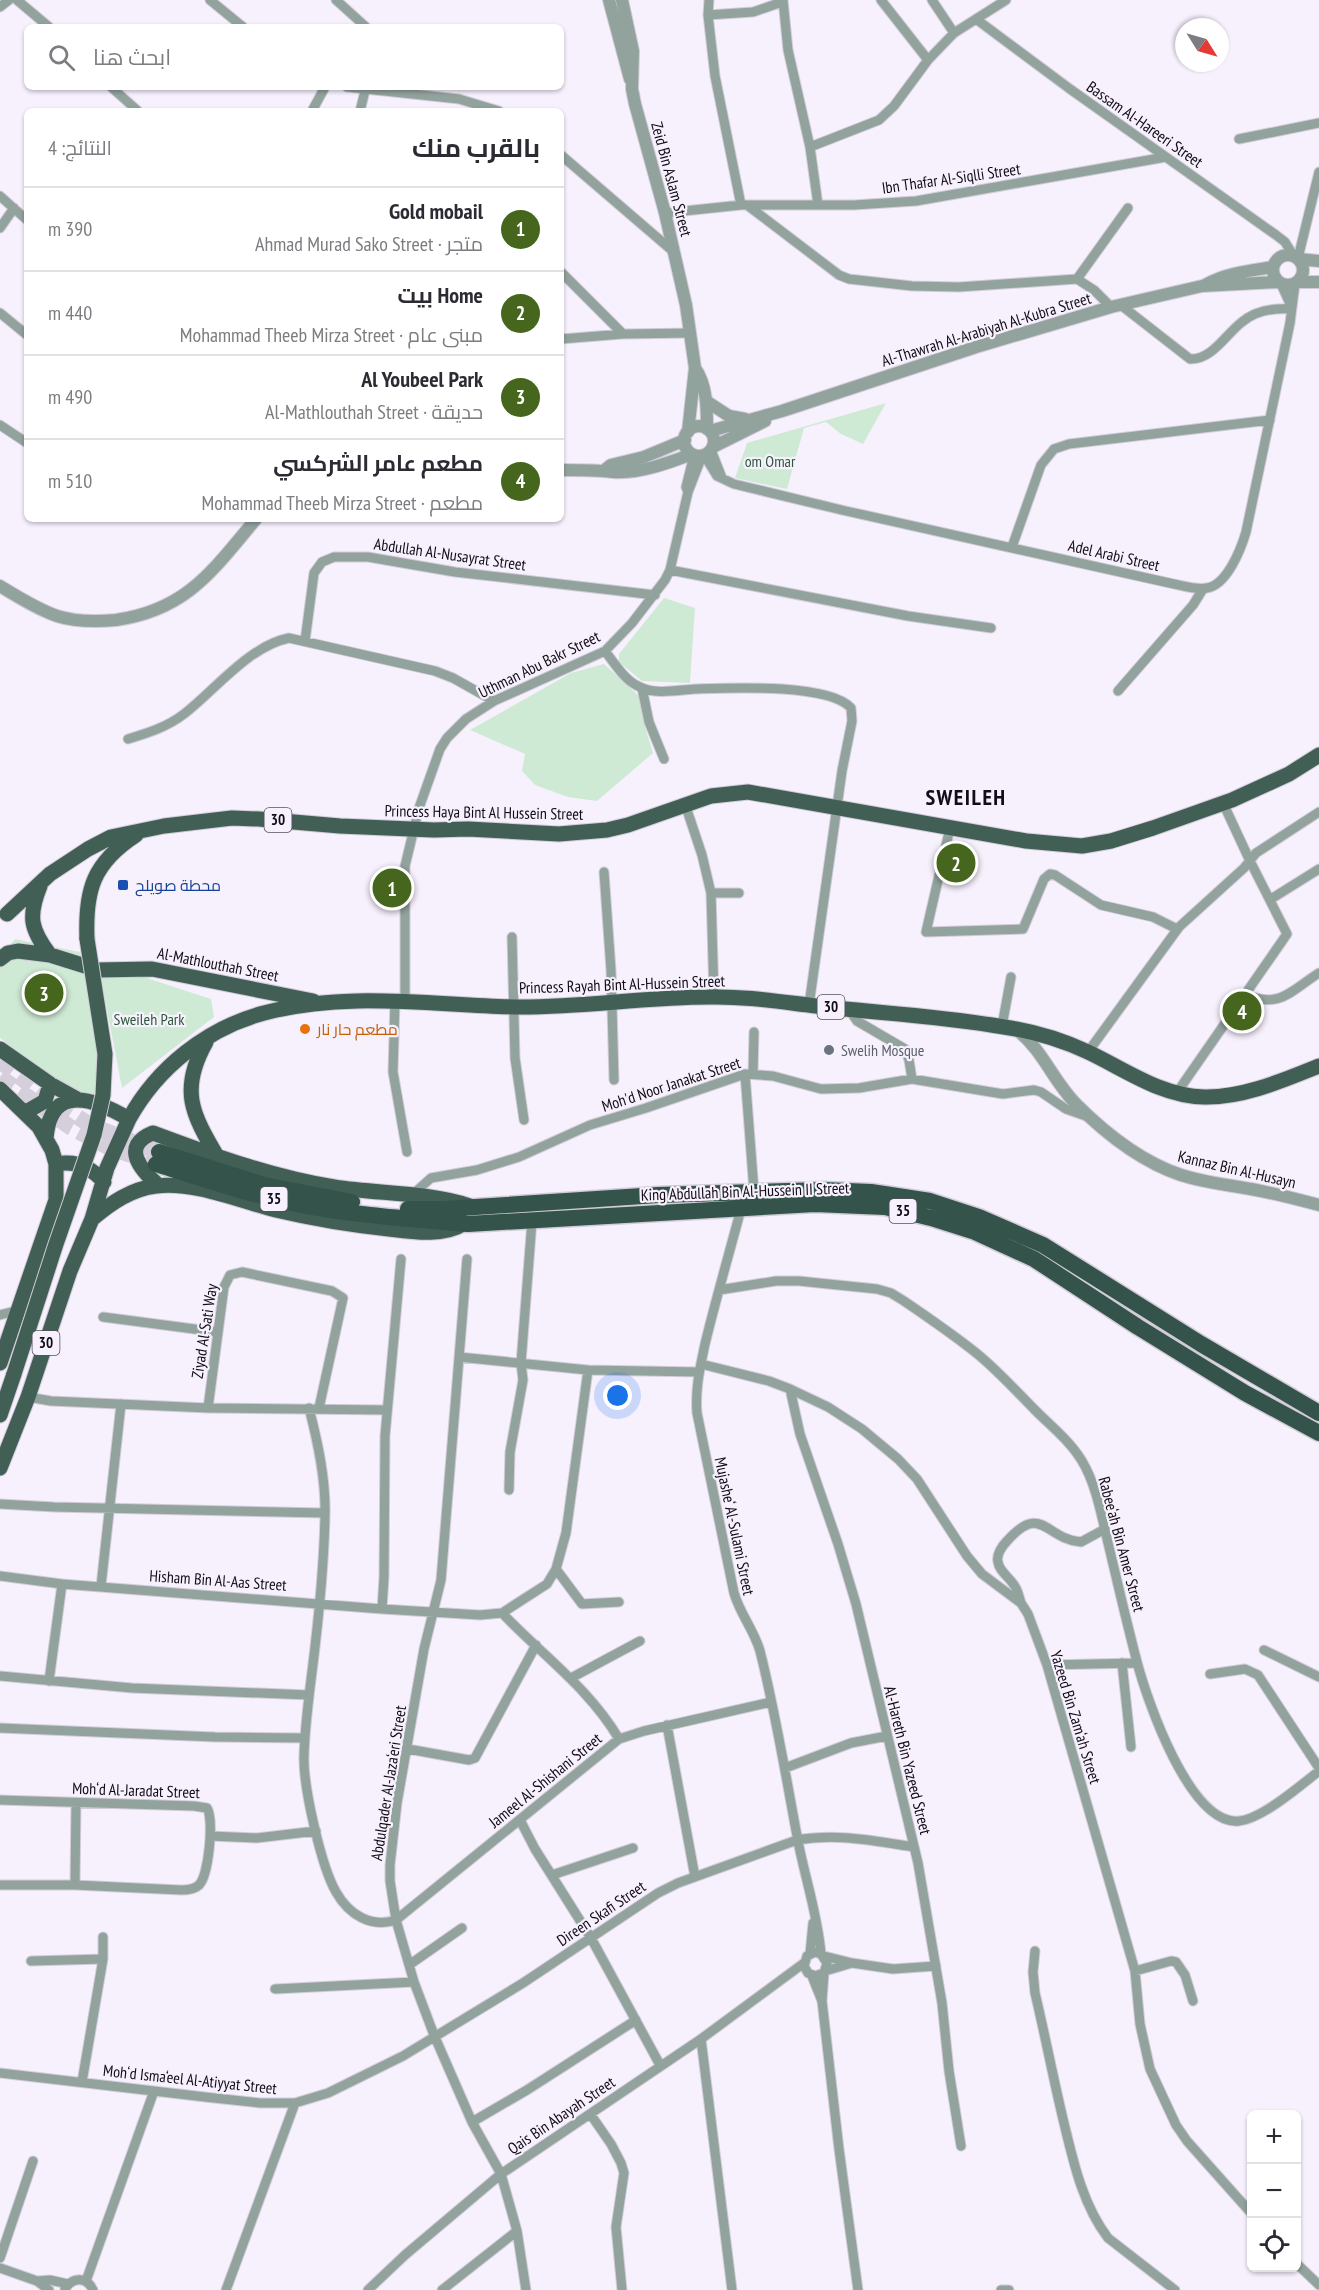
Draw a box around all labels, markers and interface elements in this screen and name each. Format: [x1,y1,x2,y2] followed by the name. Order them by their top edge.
[1175,18,1229,72] north arrow
[24,24,564,90] search box
[45,41,78,74] icon: search
[93,43,171,71] text: ابحث هنا
[1083,76,1207,172] street label: Bassam Al-Hareeri Street
[647,120,697,239] street label: Zeid Bin Aslam Street
[412,131,540,164] text: بالقرب منك
[48,135,112,161] text: النتائج: 4
[880,158,1022,198] street label: Ibn Thafar Al-Siqlli Street
[389,197,483,225] text: Gold mobail
[48,216,92,242] text: 390 m
[516,216,525,242] text: 1
[255,231,483,257] text: متجر · Ahmad Murad Sako Street
[398,281,483,309] text: Home بيت
[879,287,1094,370] street label: Al-Thawrah Al-Arabiyah Al-Kubra Street
[48,300,92,326] text: 440 m
[516,300,525,326] text: 2
[180,322,483,348] text: مبنى عام · Mohammad Theeb Mirza Street
[361,365,483,393] text: Al Youbeel Park
[48,384,92,410] text: 490 m
[516,384,525,410] text: 3
[265,399,483,425] text: حديقة · Al-Mathlouthah Street
[273,449,483,477] text: مطعم عامر الشركسي
[745,451,796,471] park label: om Omar
[48,468,92,494] text: 510 m
[516,468,525,494] text: 4
[202,490,483,516] text: مطعم · Mohammad Theeb Mirza Street
[373,533,528,575] street label: Abdullah Al-Nusayrat Street
[1066,535,1162,575] street label: Adel Arabi Street
[475,626,603,702] street label: Uthman Abu Bakr Street
[925,783,1007,811] district label: SWEILEH
[384,800,584,824] street label: Princess Haya Bint Al Hussein Street
[264,808,292,832] road number: 30
[936,840,976,886] pin: 2
[372,866,412,910] pin: 1
[135,875,221,897] place label: محطة صويلح
[116,878,130,892] marker: محطة صويلح
[156,942,281,986] street label: Al-Mathlouthah Street
[24,970,63,1016] pin: 3
[519,970,726,998] street label: Princess Rayah Bint Al-Hussein Street
[1222,988,1262,1034] pin: 4
[818,995,844,1019] road number: 30
[114,1009,185,1029] park label: Sweileh Park
[316,1019,398,1041] place label: مطعم حار نار
[298,1022,312,1036] marker: مطعم حار نار
[841,1040,924,1060] place label: Swelih Mosque
[822,1043,836,1057] marker: Swelih Mosque
[599,1052,743,1116] street label: Moh'd Noor Janakat Street
[1176,1146,1298,1192] street label: Kannaz Bin Al-Husayn
[640,1177,850,1205] street label: King Abdullah Bin Al-Hussein II Street
[260,1187,288,1211] road number: 35
[890,1199,916,1223] road number: 35
[187,1282,221,1380] street label: Ziyad Al-Sati Way
[32,1331,60,1355] road number: 30
[603,1381,632,1410] your location
[711,1455,760,1597] street label: Mujashe‘ Al-Sulami Street
[1094,1474,1150,1614] street label: Rabee‘ah Bin Amer Street
[149,1565,288,1595] street label: Hisham Bin Al-Aas Street
[1046,1648,1106,1787] street label: Yazeed Bin Zam‘ah Street
[880,1684,936,1837] street label: Al-Hareth Bin Yazeed Street
[366,1703,410,1862] street label: Abdulqader Al-Jaza‘eri Street
[484,1728,606,1832] street label: Jameel Al-Shishani Street
[72,1778,201,1802] street label: Moh‘d Al-Jaradat Street
[553,1876,650,1950] street label: Direen Skafi Street
[102,2060,278,2098] street label: Moh‘d Isma‘eel Al-Atiyyat Street
[503,2071,619,2158] street label: Qais Bin Abayah Street
[1247,2110,1301,2272] map controls
[1247,2110,1301,2164] button: +
[1247,2164,1301,2218] button: −
[1247,2218,1301,2272] button: locate

